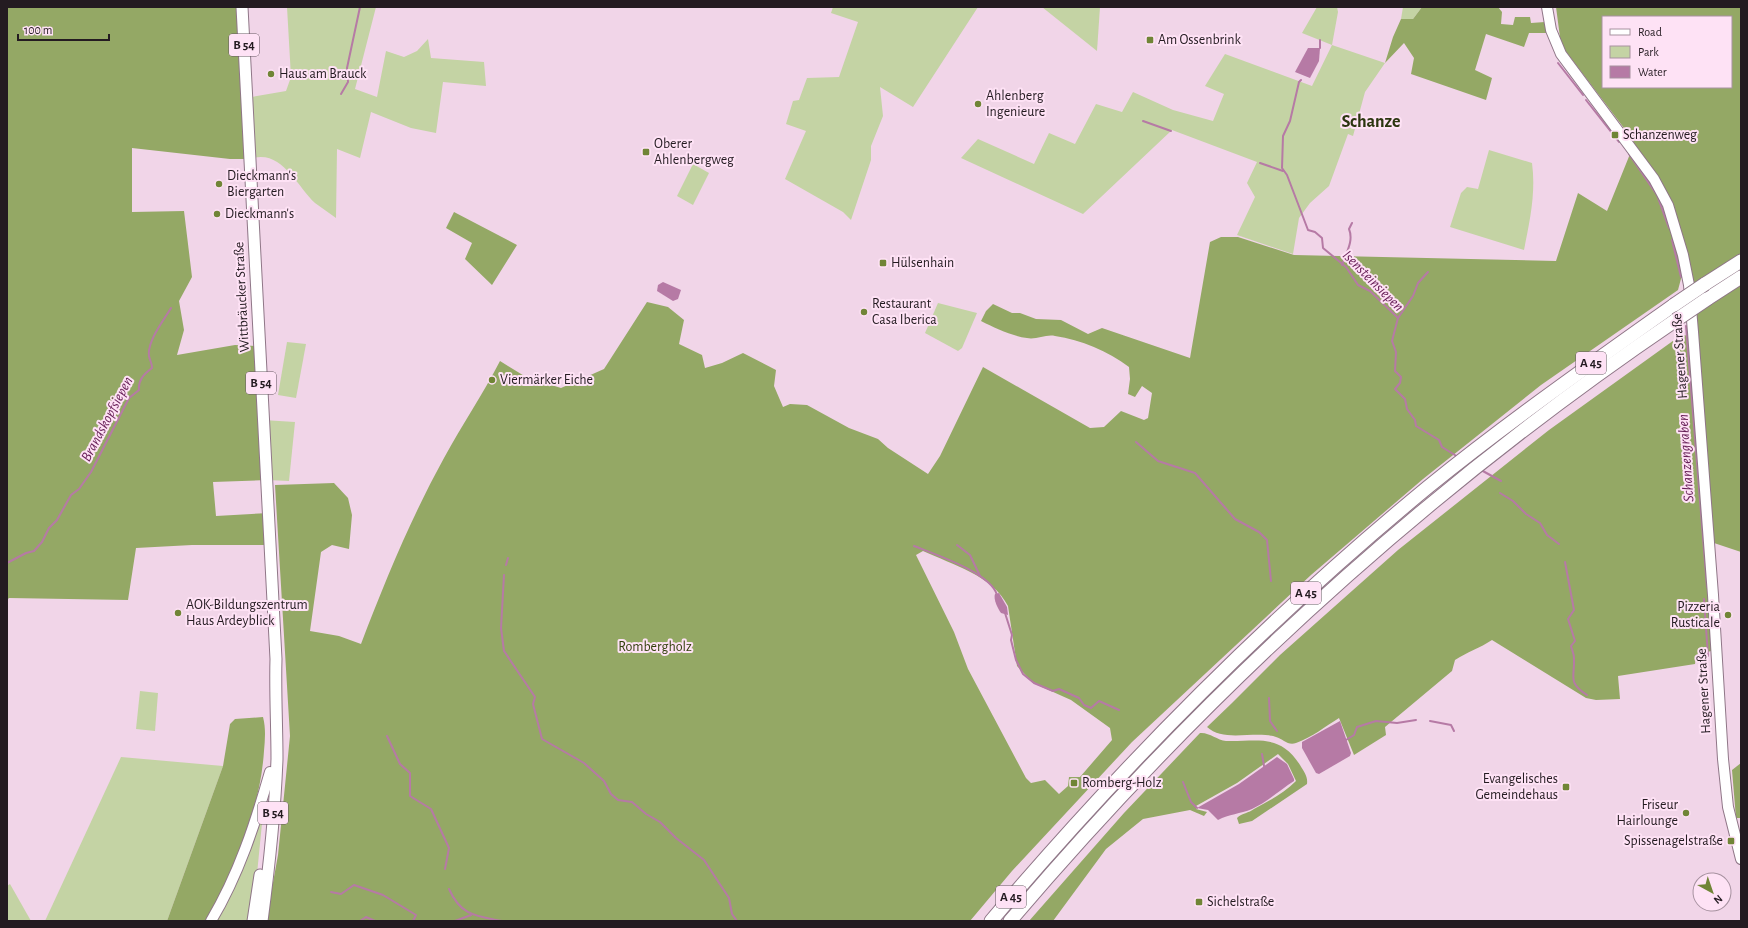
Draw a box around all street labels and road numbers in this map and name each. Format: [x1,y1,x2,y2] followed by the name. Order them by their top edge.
[229,34,259,56] road number: B 54
[232,241,252,353] street label: Wittbräucker Straße
[1670,313,1690,399] street label: Hagener Straße
[1576,352,1606,374] road number: A 45
[246,372,276,394] road number: B 54
[1291,582,1321,604] road number: A 45
[1695,648,1713,734] street label: Hagener Straße
[258,802,288,824] road number: B 54
[996,886,1026,908] road number: A 45

